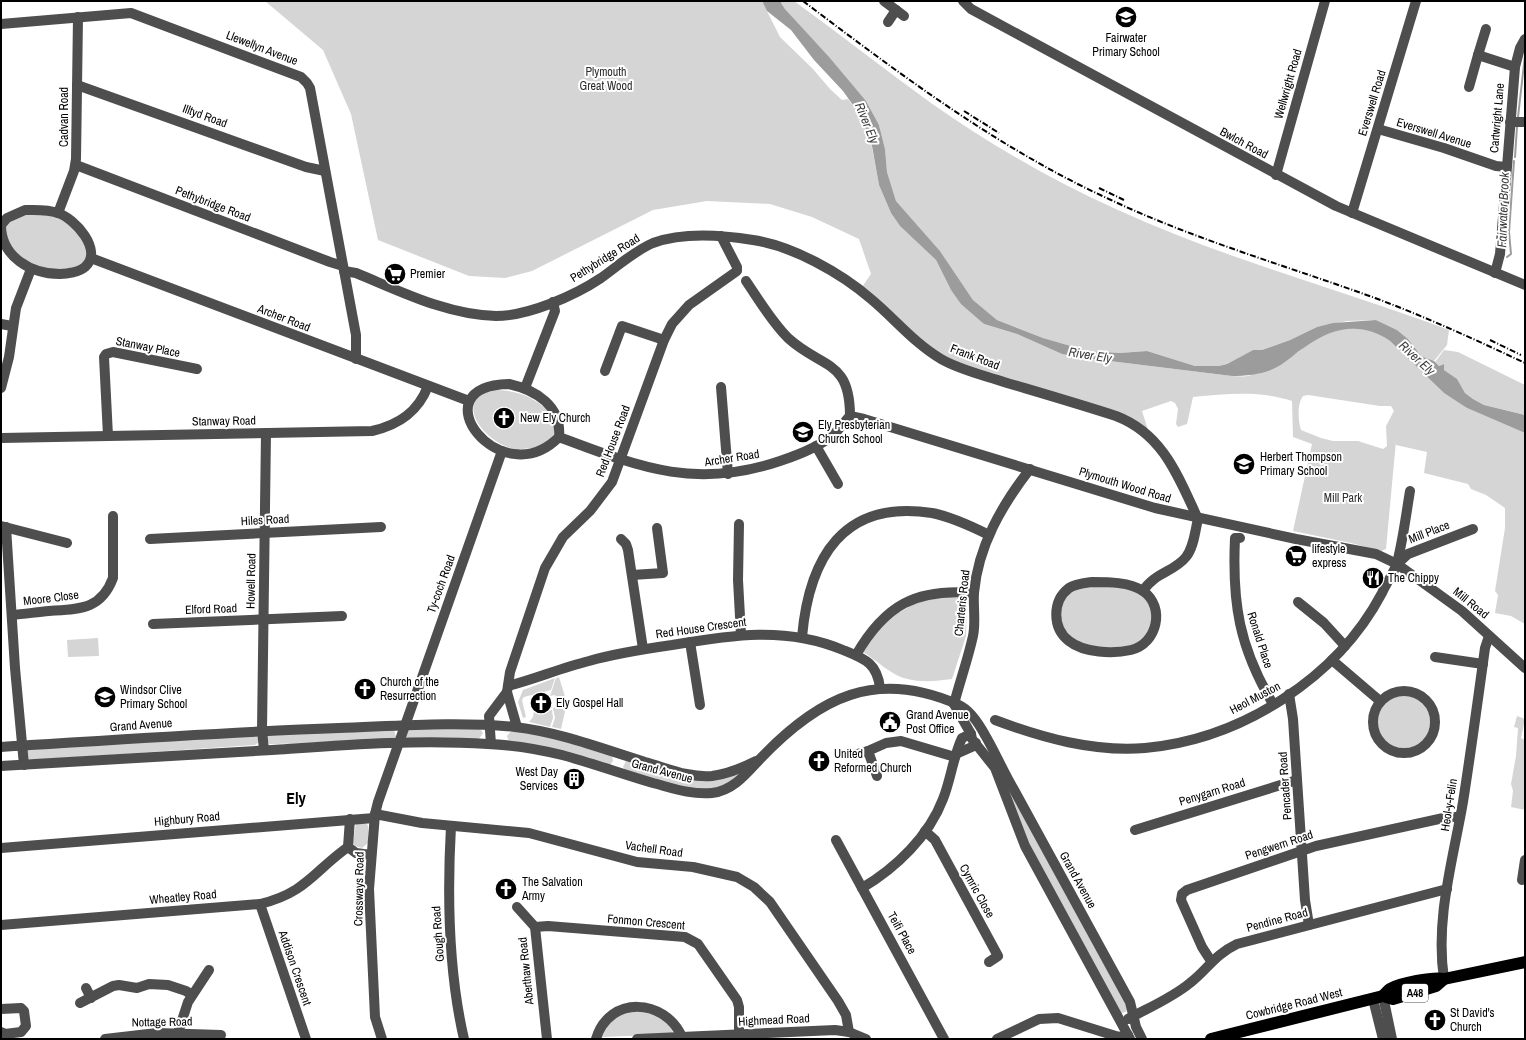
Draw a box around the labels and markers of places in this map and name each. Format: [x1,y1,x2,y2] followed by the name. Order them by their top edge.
[1113,4,1139,30] school or university icon: Fairwater Primary School
[1092,30,1160,60] place label: Fairwater Primary School
[382,261,408,287] supermarket icon: Premier
[410,266,446,282] place label: Premier
[491,405,517,431] church icon: New Ely Church
[520,410,591,426] place label: New Ely Church
[818,417,890,447] place label: Ely Presbyterian Church School
[790,419,816,445] school or university icon: Ely Presbyterian Church School
[1260,449,1342,479] place label: Herbert Thompson Primary School
[1231,451,1257,477] school or university icon: Herbert Thompson Primary School
[1312,541,1347,571] place label: lifestyle express
[1283,543,1309,569] supermarket icon: lifestyle express
[1360,565,1386,591] restaurant icon: The Chippy
[1388,570,1439,586] place label: The Chippy
[380,674,439,704] place label: Church of the Resurrection
[352,676,378,702] church icon: Church of the Resurrection
[120,682,187,712] place label: Windsor Clive Primary School
[92,684,118,710] school or university icon: Windsor Clive Primary School
[528,690,554,716] church icon: Ely Gospel Hall
[556,695,623,711] place label: Ely Gospel Hall
[906,707,969,737] place label: Grand Avenue Post Office
[877,709,903,735] public building icon: Grand Avenue Post Office
[834,746,912,776] place label: United Reformed Church
[806,748,832,774] church icon: United Reformed Church
[516,764,558,794] place label: West Day Services
[561,766,587,792] building icon: West Day Services
[521,874,583,904] place label: The Salvation Army
[493,876,519,902] church icon: The Salvation Army
[1450,1005,1495,1035] place label: St David's Church
[1422,1007,1448,1033] church icon: St David's Church

